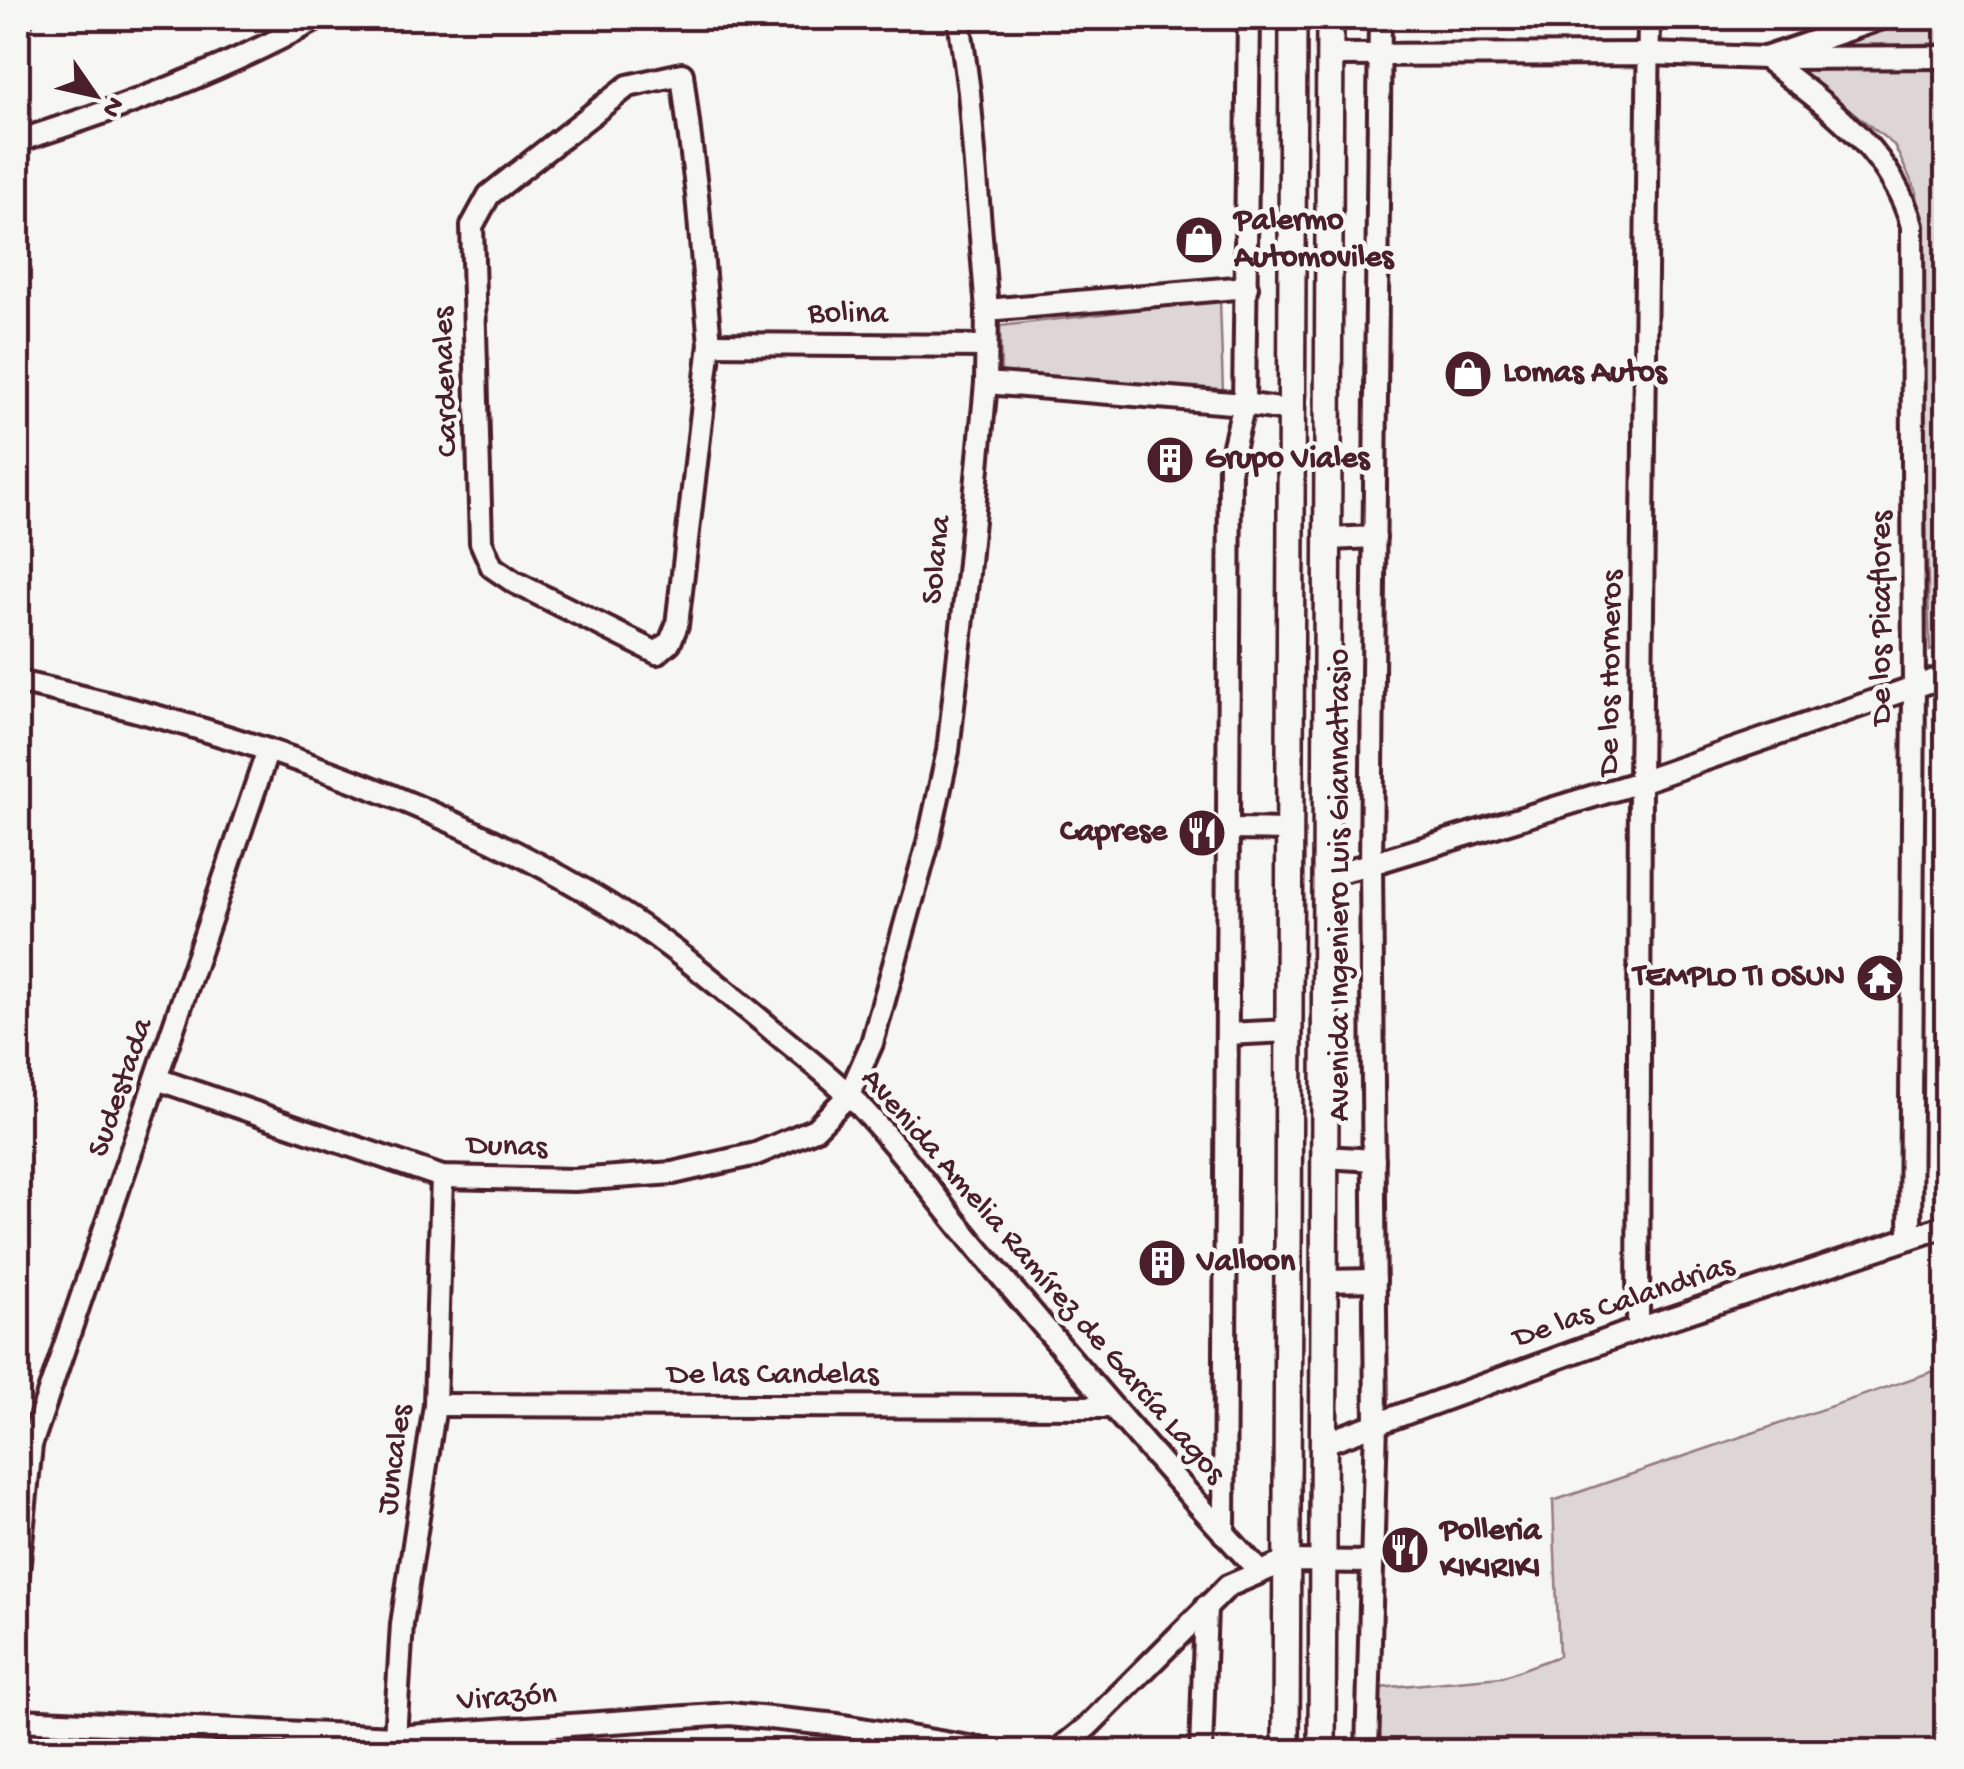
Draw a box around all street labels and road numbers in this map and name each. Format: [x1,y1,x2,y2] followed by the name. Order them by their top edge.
[807,296,889,334] street label: Bolina
[425,305,469,458] street label: Cardenales
[1864,510,1902,727] street label: De los Picaflores
[914,512,962,606] street label: Solana
[1591,569,1633,778] street label: De los Horneros
[1322,649,1360,1121] street label: Avenida Ingeniero Luis Giannattasio
[81,1012,164,1162] street label: Sudestada
[851,1061,1234,1493] street label: Avenida Amelia Ramírez de García Lagos
[464,1128,549,1168] street label: Dunas
[1507,1247,1740,1359] street label: De las Calandrias
[665,1357,880,1395] street label: De las Candelas
[369,1401,423,1518] street label: Juncales
[455,1677,558,1722] street label: Virazón

